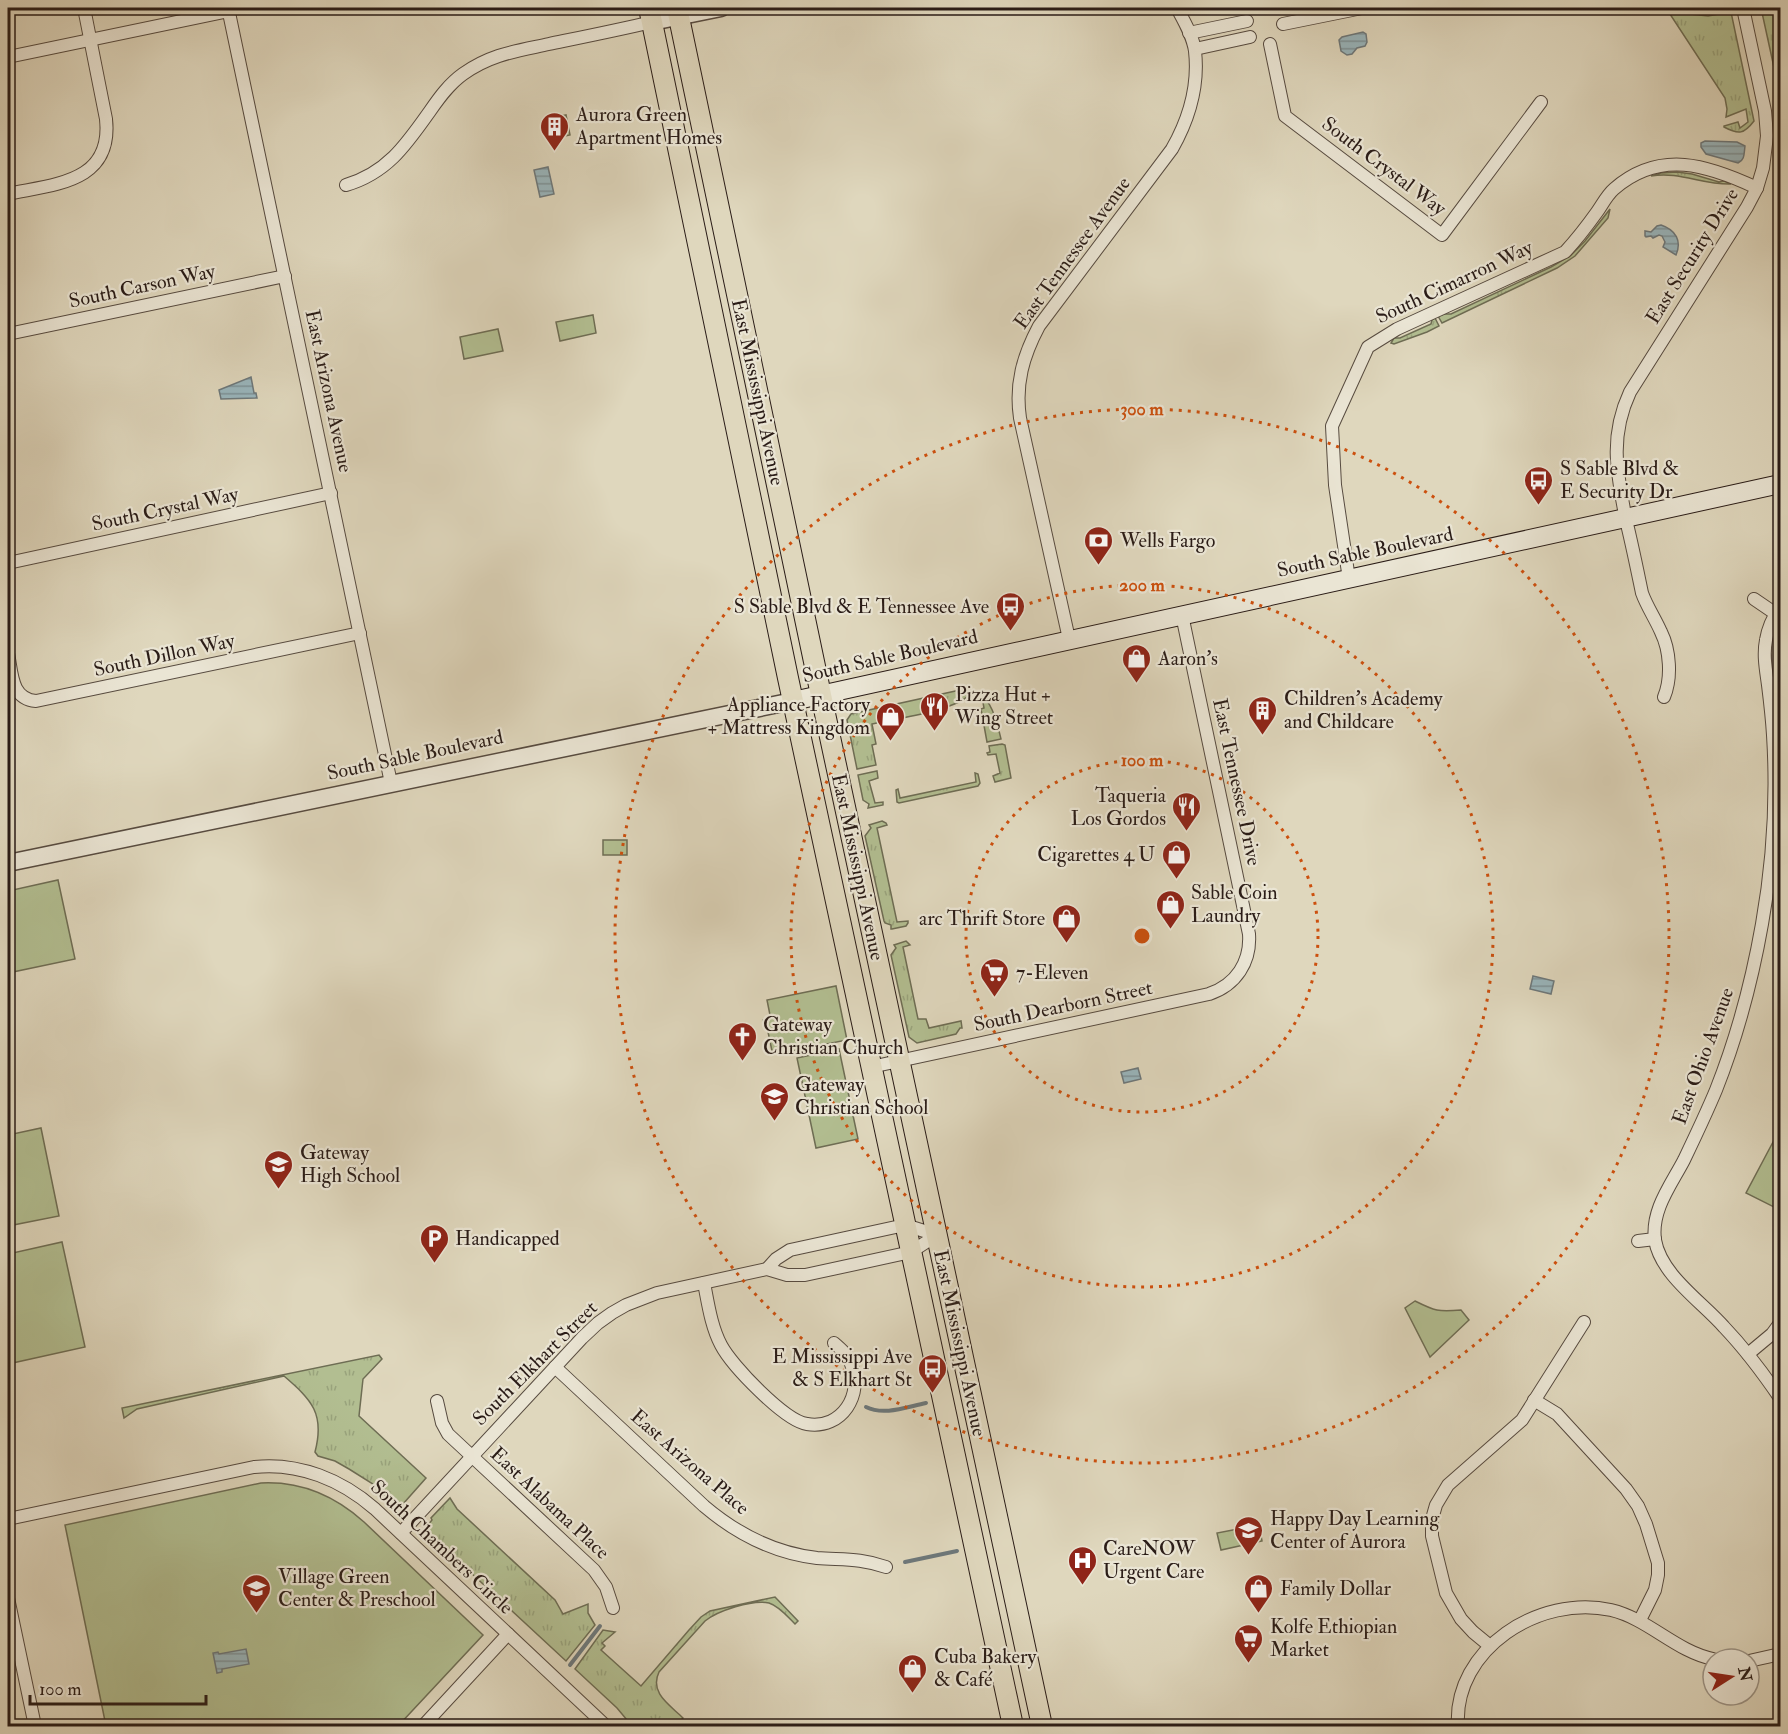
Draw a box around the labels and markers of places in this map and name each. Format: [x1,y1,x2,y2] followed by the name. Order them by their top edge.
[575,102,722,151] place label: Aurora Green Apartment Homes
[539,110,571,152] building icon: Aurora Green Apartment Homes
[1560,456,1679,504] place label: S Sable Blvd & E Security Dr
[1523,464,1555,506] bus stop icon: S Sable Blvd & E Security Dr
[1083,524,1115,566] bank icon: Wells Fargo
[1119,528,1215,553] place label: Wells Fargo
[994,590,1026,632] bus stop icon: S Sable Blvd & E Tennessee Ave
[734,594,989,619] place label: S Sable Blvd & E Tennessee Ave
[1121,642,1153,684] shop icon: Aaron's
[1157,646,1218,671] place label: Aaron's
[954,682,1054,730] place label: Pizza Hut + Wing Street
[1284,686,1444,734] place label: Children's Academy and Childcare
[918,690,950,732] restaurant icon: Pizza Hut + Wing Street
[707,692,871,740] place label: Appliance Factory + Mattress Kingdom
[1247,694,1279,736] building icon: Children's Academy and Childcare
[875,700,907,742] shop icon: Appliance Factory + Mattress Kingdom
[1071,783,1167,831] place label: Taqueria Los Gordos
[1171,790,1203,832] restaurant icon: Taqueria Los Gordos
[1160,838,1192,880] shop icon: Cigarettes 4 U
[1037,842,1155,867] place label: Cigarettes 4 U
[1191,880,1278,928] place label: Sable Coin Laundry
[1154,888,1186,930] shop icon: Sable Coin Laundry
[1050,902,1082,944] shop icon: arc Thrift Store
[919,906,1045,931] place label: arc Thrift Store
[1132,926,1152,946] centre of rings
[979,956,1011,998] supermarket icon: 7-Eleven
[1016,960,1089,985] place label: 7-Eleven
[763,1012,904,1060] place label: Gateway Christian Church
[726,1020,758,1062] church icon: Gateway Christian Church
[795,1072,928,1120] place label: Gateway Christian School
[758,1080,790,1122] school or university icon: Gateway Christian School
[300,1140,400,1188] place label: Gateway High School
[263,1148,295,1190] school or university icon: Gateway High School
[418,1222,450,1264] parking icon: Handicapped
[455,1226,560,1252] place label: Handicapped
[772,1344,913,1392] place label: E Mississippi Ave & S Elkhart St
[917,1352,949,1394] bus stop icon: E Mississippi Ave & S Elkhart St
[1270,1506,1441,1554] place label: Happy Day Learning Center of Aurora
[1233,1514,1265,1556] school or university icon: Happy Day Learning Center of Aurora
[1103,1536,1204,1584] place label: CareNOW Urgent Care
[1066,1544,1098,1586] hospital icon: CareNOW Urgent Care
[278,1564,436,1612] place label: Village Green Center & Preschool
[241,1572,273,1614] school or university icon: Village Green Center & Preschool
[1243,1572,1275,1614] shop icon: Family Dollar
[1280,1576,1391,1601] place label: Family Dollar
[1270,1614,1397,1662] place label: Kolfe Ethiopian Market
[1233,1622,1265,1664] supermarket icon: Kolfe Ethiopian Market
[934,1644,1037,1692] place label: Cuba Bakery & Café
[897,1652,929,1694] shop icon: Cuba Bakery & Café

